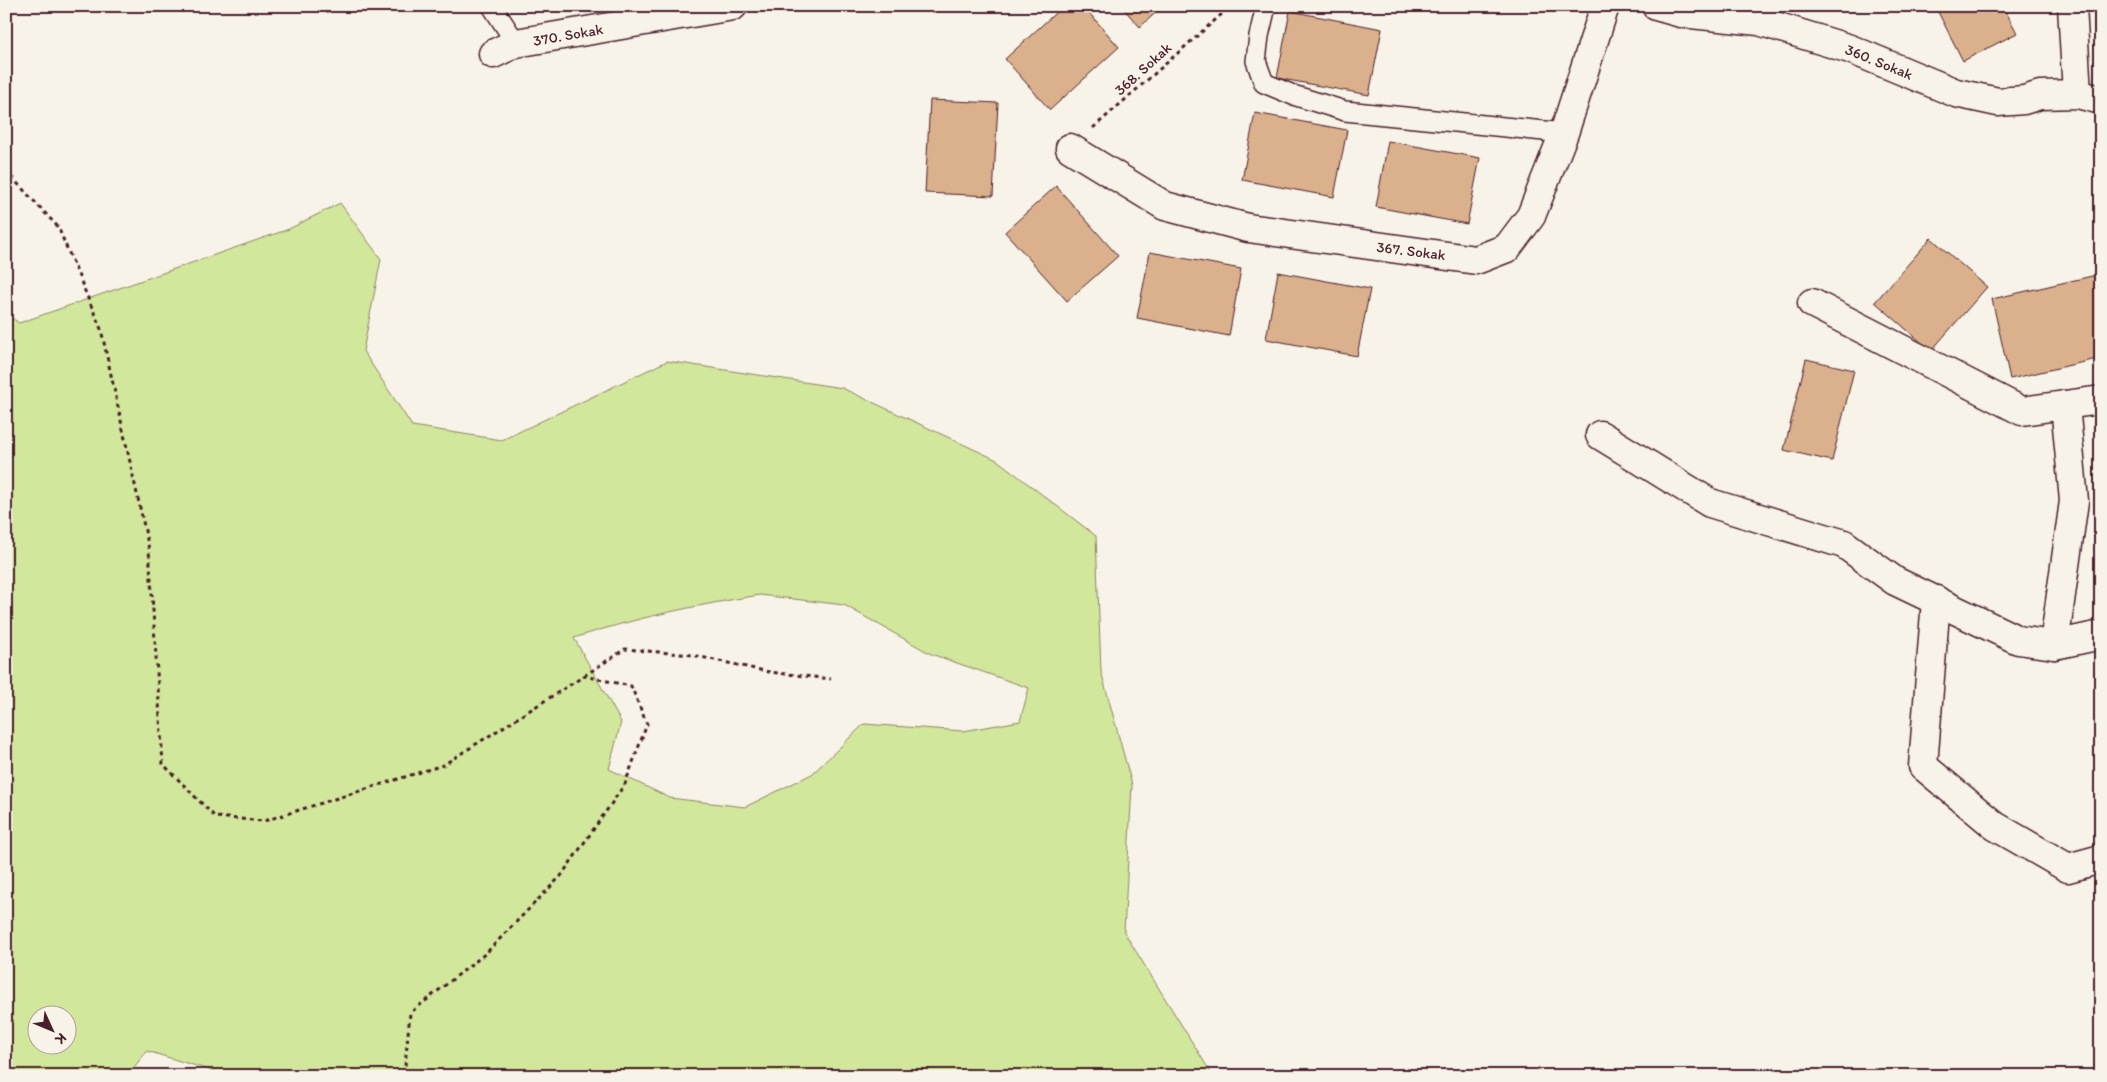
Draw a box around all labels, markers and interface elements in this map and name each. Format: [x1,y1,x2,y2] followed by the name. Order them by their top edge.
[532,20,605,50] street label: 370. Sokak
[1111,39,1175,99] street label: 368. Sokak
[1843,40,1916,84] street label: 360. Sokak
[1375,238,1447,264] street label: 367. Sokak
[28,1004,78,1054] north arrow
[51,1030,70,1049] text: K

